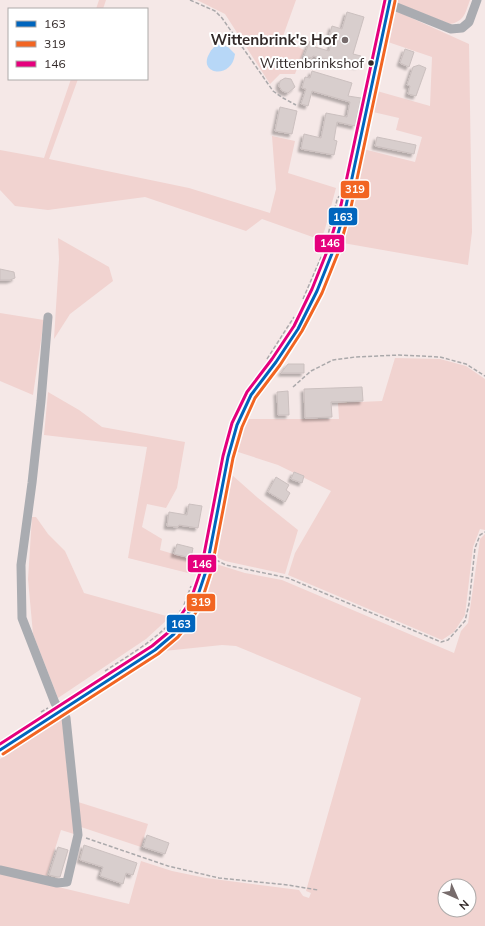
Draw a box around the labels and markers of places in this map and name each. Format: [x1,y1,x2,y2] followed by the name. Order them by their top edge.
[210,30,337,49] place label: Wittenbrink's Hof
[340,35,350,45] marker: Wittenbrink's Hof
[260,54,364,72] place label: Wittenbrinkshof
[366,58,376,68] marker: Wittenbrinkshof

